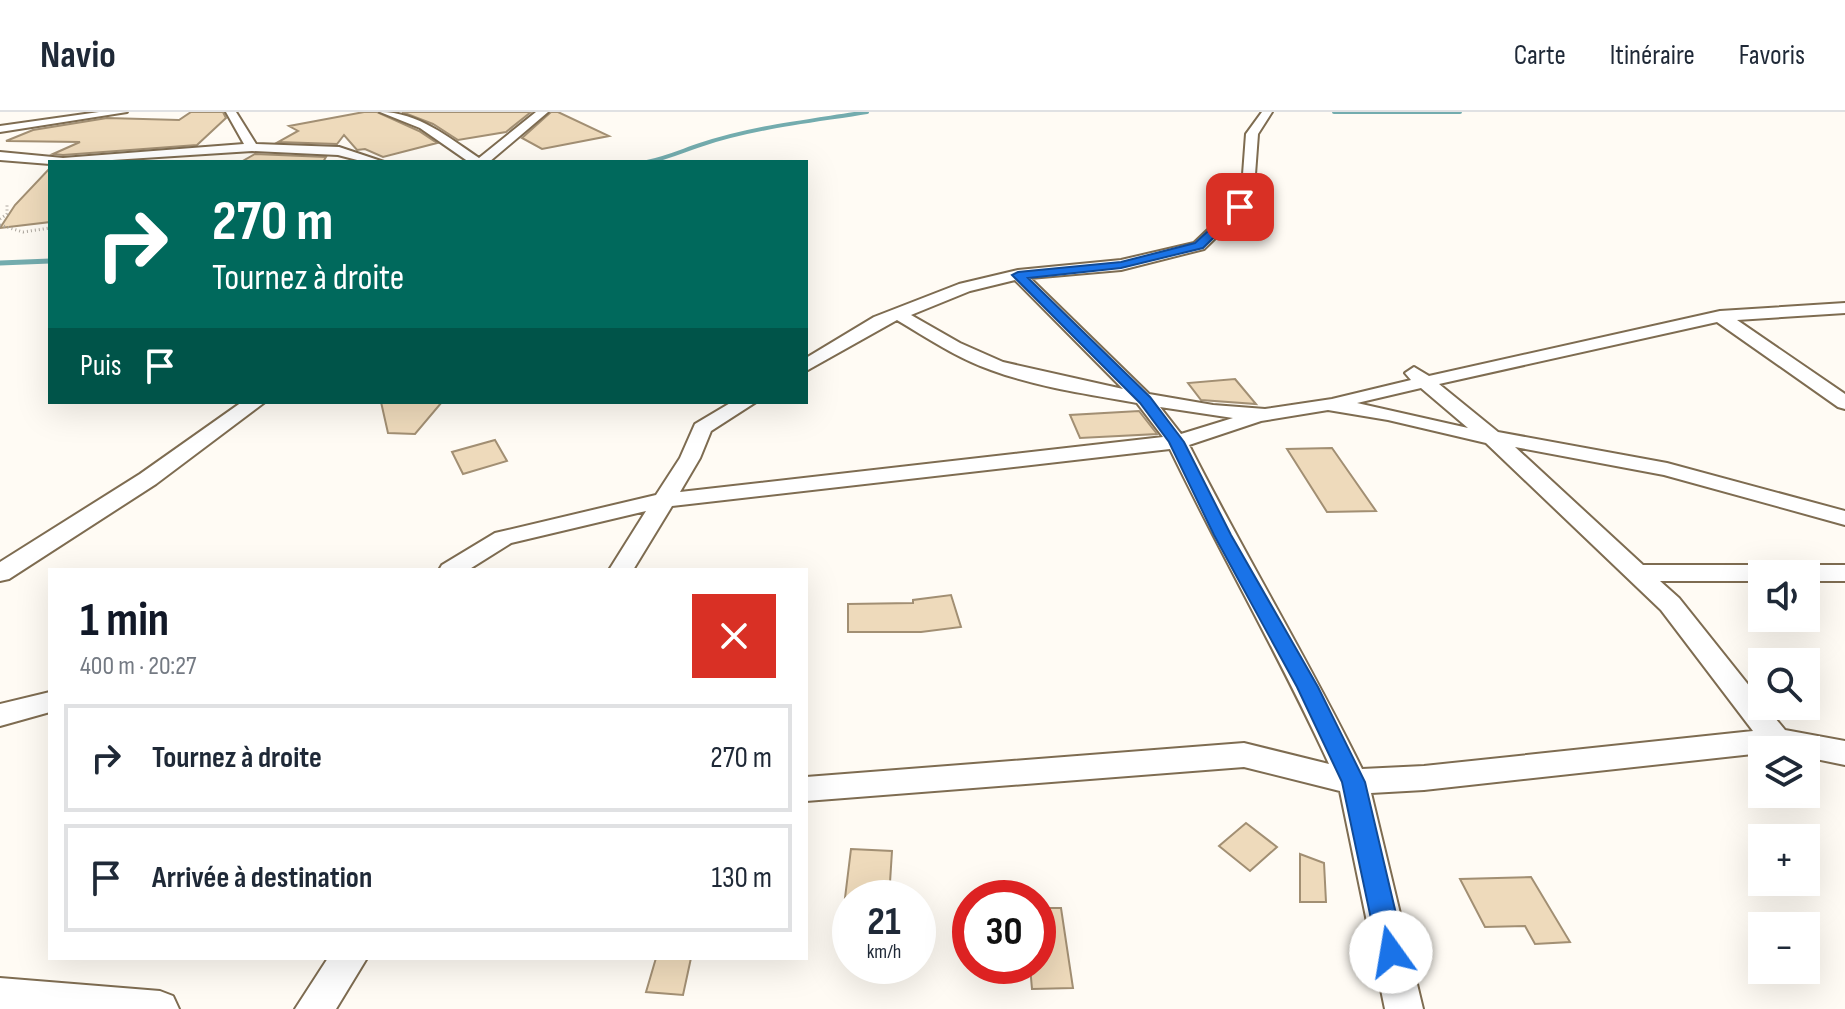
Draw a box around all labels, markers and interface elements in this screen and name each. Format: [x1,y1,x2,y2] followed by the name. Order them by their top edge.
[40,33,116,78] text: Navio
[1514,39,1566,72] text: Carte
[1610,39,1695,72] text: Itinéraire
[1739,39,1805,72] text: Favoris
[1206,173,1274,241] pin
[1218,185,1262,229] icon: arrive
[212,189,333,256] text: 270 m
[80,192,184,296] icon: right
[212,257,404,300] text: Tournez à droite
[138,344,182,388] icon: arrive
[80,348,122,384] text: Puis
[1748,560,1820,984] map controls
[1748,560,1820,632] button: sound
[80,592,169,649] text: 1 min
[692,594,776,678] button: close
[1748,648,1820,720] button: search
[80,651,196,682] text: 400 m · 20:27
[84,736,128,780] icon: right
[1748,736,1820,808] button: layers
[152,740,322,776] text: Tournez à droite
[710,740,772,776] text: 270 m
[1748,824,1820,896] button: +
[84,856,128,900] icon: arrive
[152,860,372,896] text: Arrivée à destination
[712,860,772,896] text: 130 m
[952,880,1056,984] speed limit sign: 30
[867,898,901,946] text: 21
[1349,910,1433,994] position arrow
[1748,912,1820,984] button: −
[867,940,901,964] text: km/h

